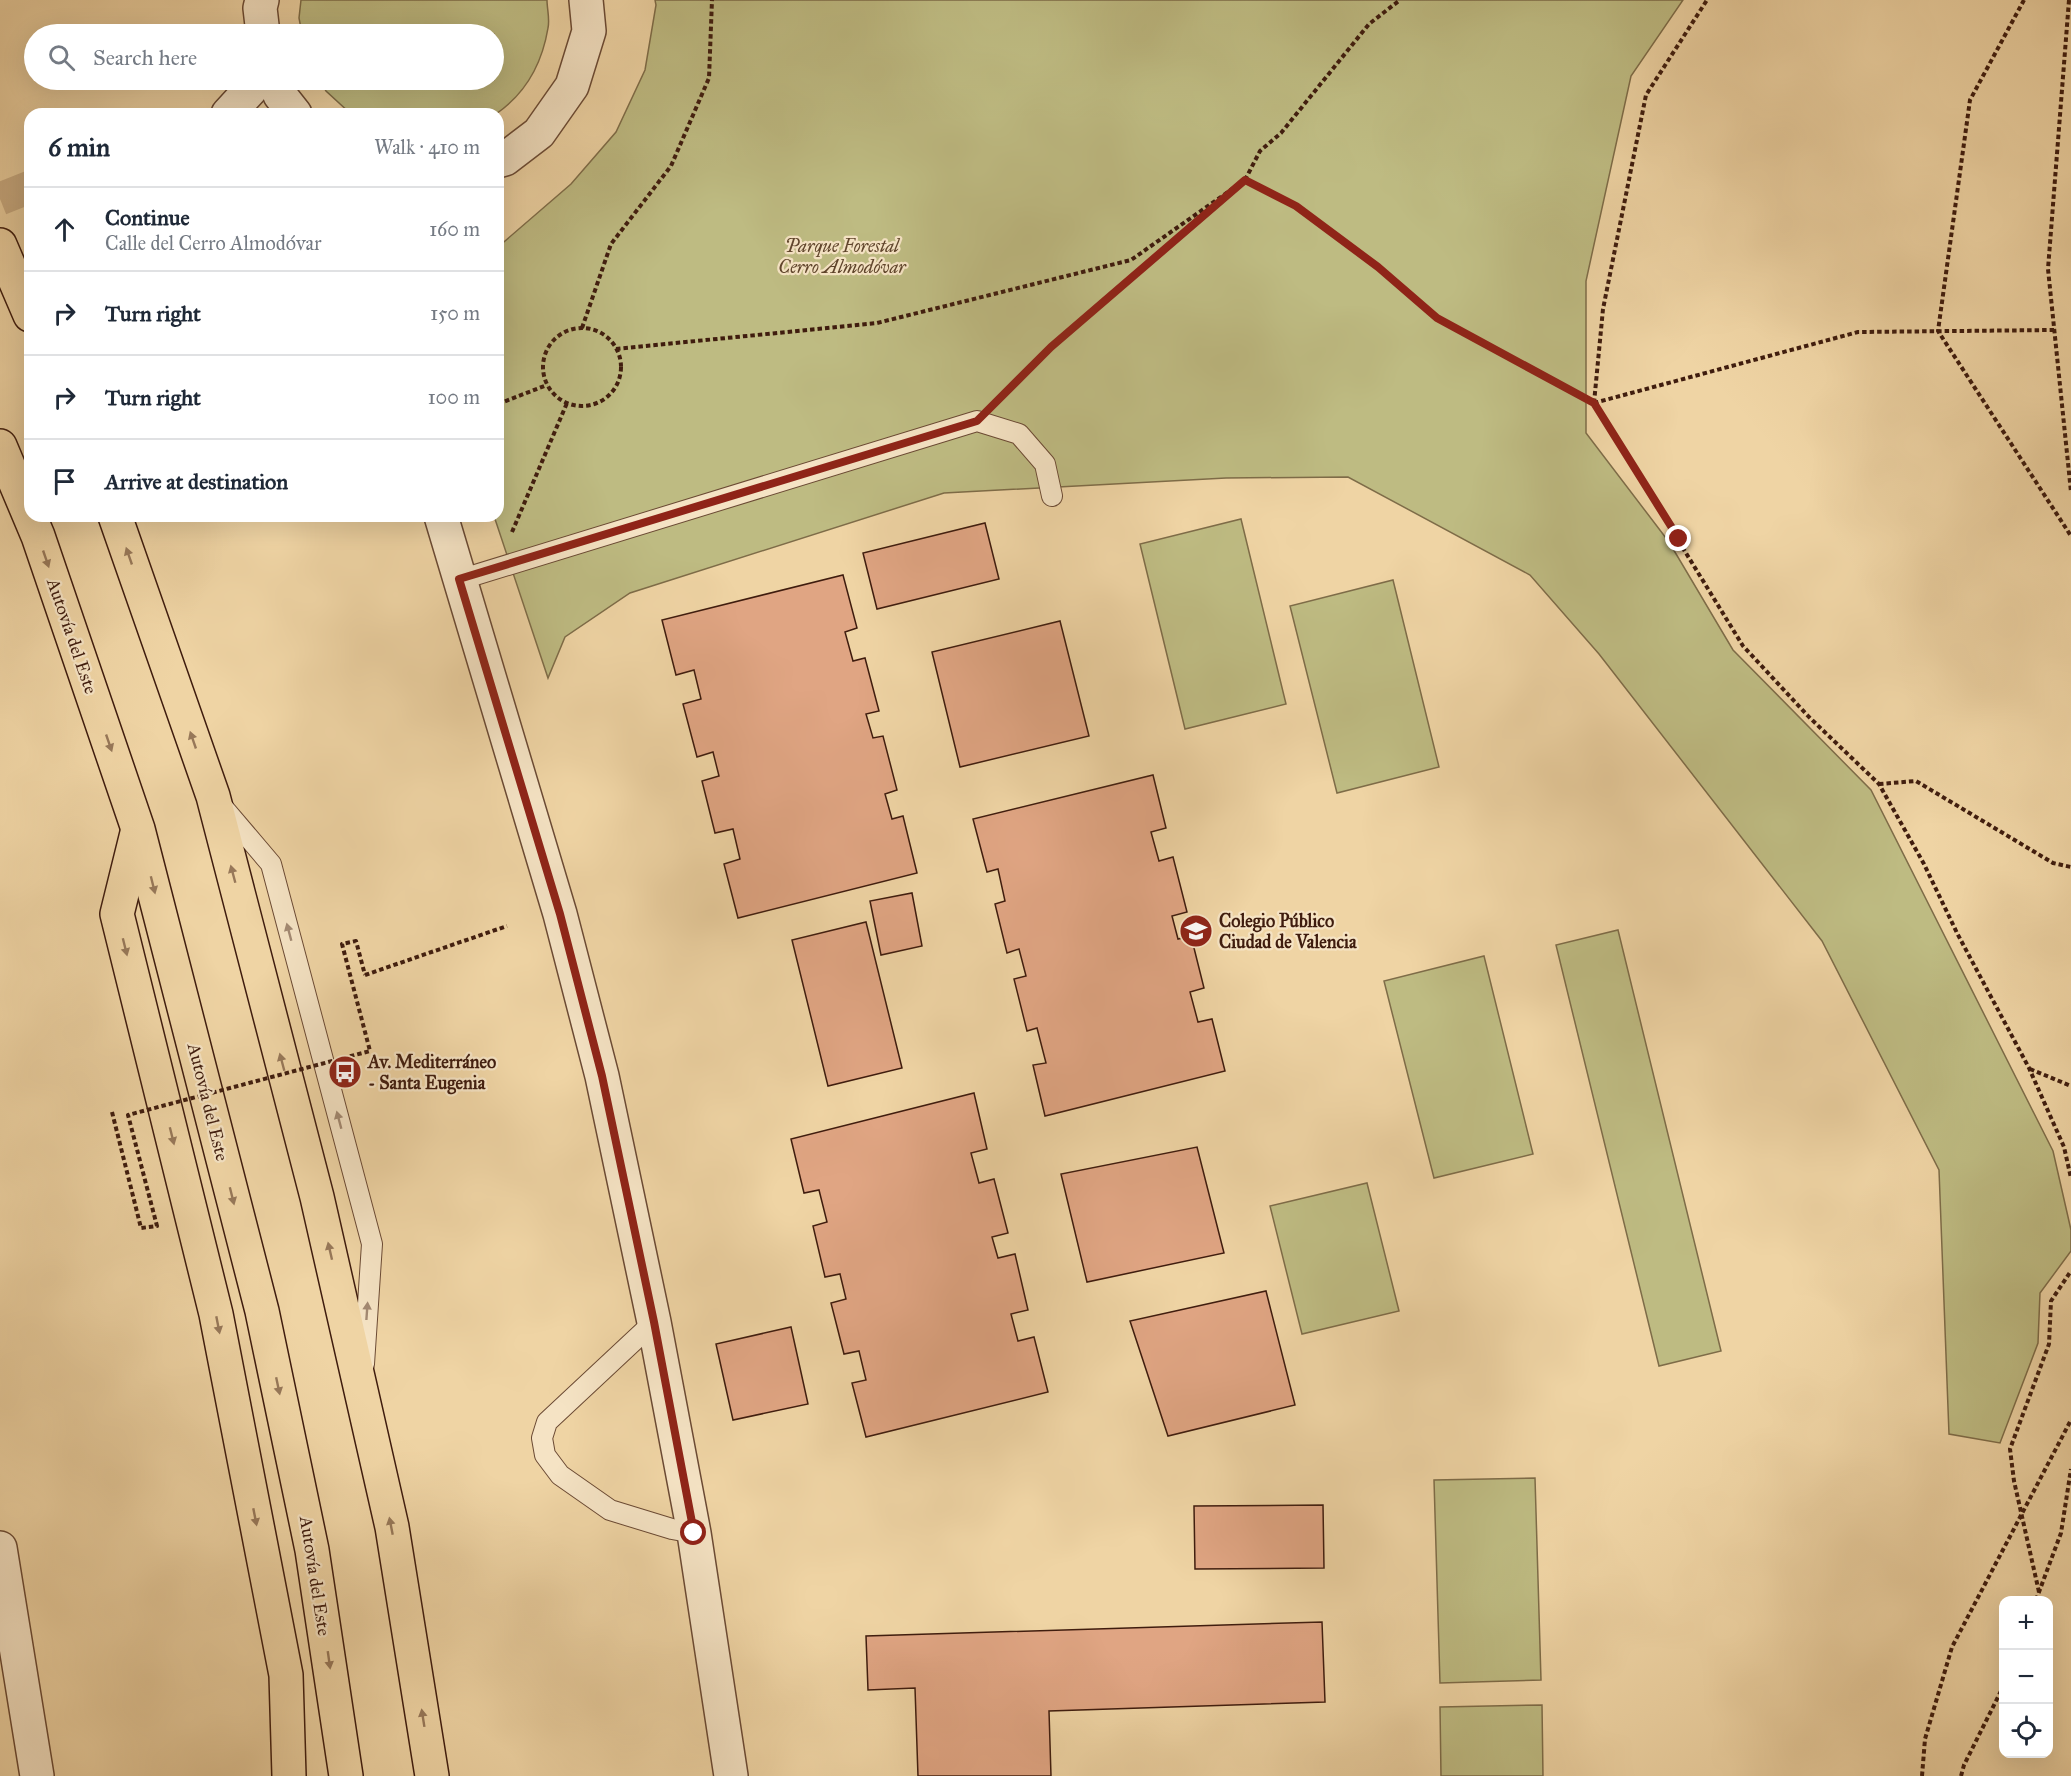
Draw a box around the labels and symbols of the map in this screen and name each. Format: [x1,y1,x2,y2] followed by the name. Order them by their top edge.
[778,235,907,278] park label: Parque Forestal Cerro Almodóvar
[1665,525,1691,551] route end
[123,547,133,565] one-way arrow
[41,550,51,568] one-way arrow
[42,574,102,697] street label: Autovía del Este
[188,731,198,749] one-way arrow
[104,734,114,752] one-way arrow
[228,865,237,883] one-way arrow
[148,876,158,895] one-way arrow
[1219,910,1357,953] place label: Colegio Público Ciudad de Valencia
[1178,913,1214,949] school or university icon: Colegio Público Ciudad de Valencia
[284,923,294,941] one-way arrow
[121,938,130,956] one-way arrow
[182,1040,233,1163] street label: Autovía del Este
[367,1051,496,1095] place label: Av. Mediterráneo - Santa Eugenia
[277,1053,287,1072] one-way arrow
[327,1054,363,1090] bus stop icon: Av. Mediterráneo - Santa Eugenia
[334,1111,343,1129] one-way arrow
[167,1127,177,1145] one-way arrow
[228,1187,238,1205] one-way arrow
[325,1242,334,1261] one-way arrow
[363,1301,372,1320] one-way arrow
[214,1316,223,1335] one-way arrow
[274,1377,283,1396] one-way arrow
[251,1507,260,1526] one-way arrow
[295,1514,335,1637] street label: Autovía del Este
[386,1516,395,1535] one-way arrow
[680,1519,706,1545] route start
[324,1651,333,1670] one-way arrow
[418,1709,427,1728] one-way arrow

